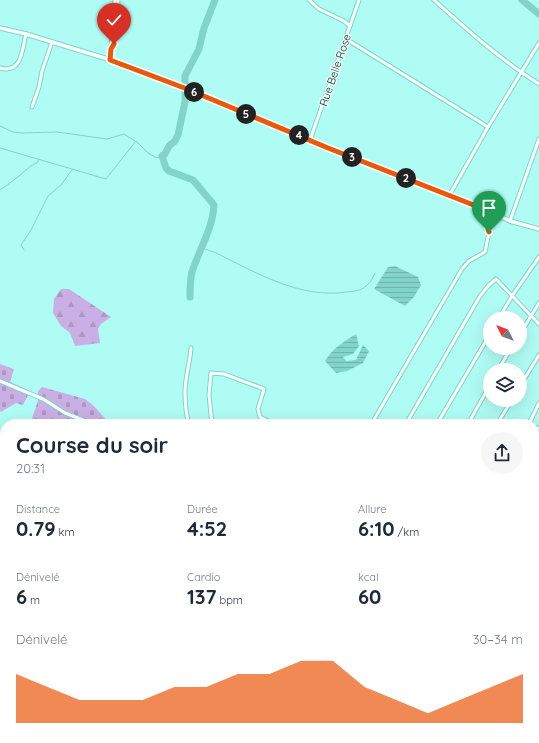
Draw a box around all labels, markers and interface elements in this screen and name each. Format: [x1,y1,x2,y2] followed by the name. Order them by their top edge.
[97,3,131,44] pin
[103,9,125,31] icon: check
[316,32,354,108] street label: Rue Belle Rose
[184,82,204,102] pin: 6
[191,85,197,99] text: 6
[236,104,256,124] pin: 5
[243,107,249,121] text: 5
[289,125,309,145] pin: 4
[296,128,302,142] text: 4
[342,147,362,167] pin: 3
[349,150,355,164] text: 3
[396,168,416,188] pin: 2
[403,171,409,185] text: 2
[472,191,506,232] pin
[478,197,500,219] icon: arrive
[483,311,527,355] north arrow
[483,311,527,407] map controls
[483,363,527,407] button: layers
[16,431,168,459] text: Course du soir
[481,432,523,474] button: share
[16,460,45,476] text: 20:31
[16,502,60,516] text: Distance
[187,502,218,516] text: Durée
[358,502,387,516] text: Allure
[16,516,56,541] text: 0.79
[187,516,227,541] text: 4:52
[358,516,395,541] text: 6:10
[56,525,75,539] text: km
[395,525,419,539] text: /km
[16,570,60,584] text: Dénivelé
[187,570,221,584] text: Cardio
[358,570,379,584] text: kcal
[16,584,27,609] text: 6
[187,584,217,609] text: 137
[358,584,381,609] text: 60
[27,593,40,607] text: m
[217,593,243,607] text: bpm
[16,631,67,647] text: Dénivelé
[473,631,523,647] text: 30–34 m

